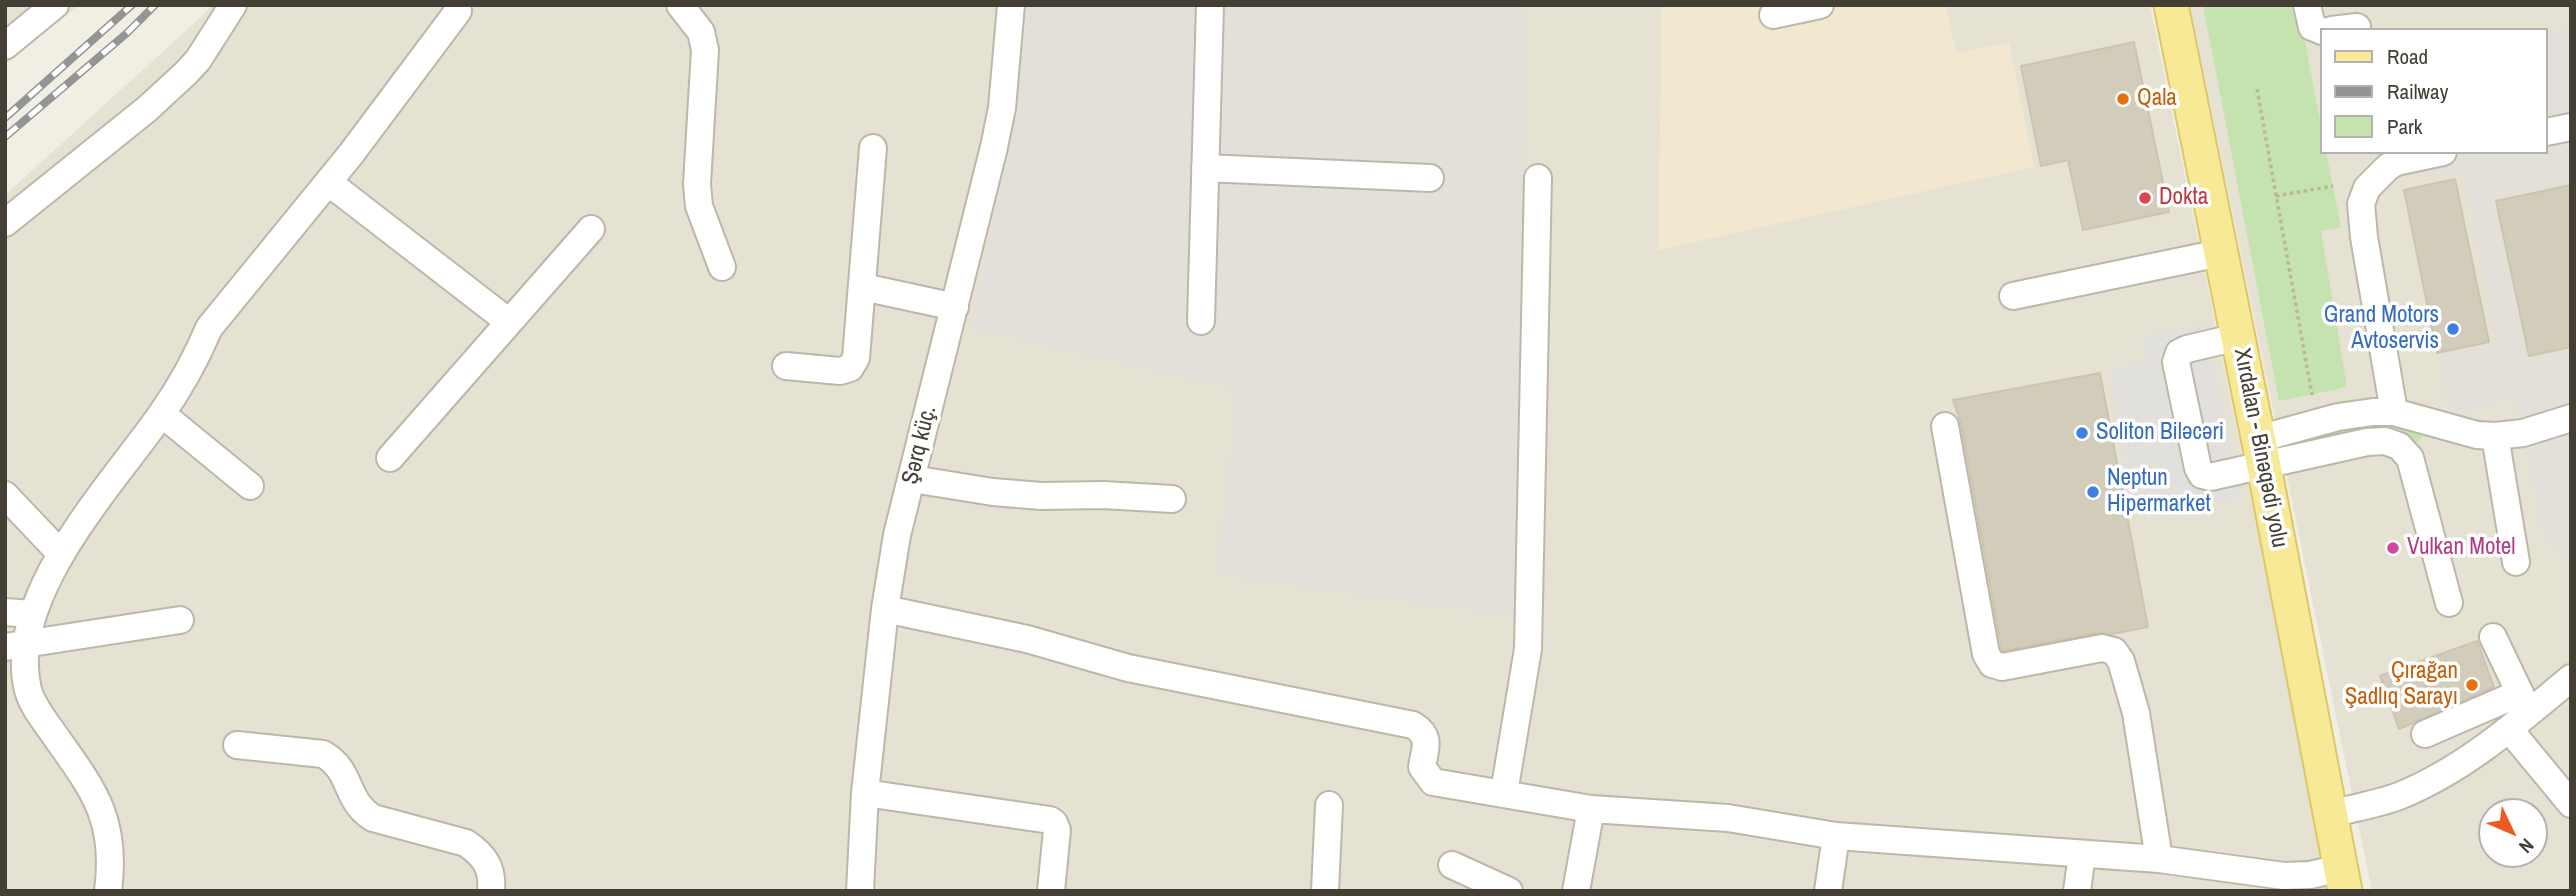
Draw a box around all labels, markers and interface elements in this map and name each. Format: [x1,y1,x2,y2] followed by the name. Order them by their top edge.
[2320,28,2548,154] legend
[2387,42,2428,71] text: Road
[2387,77,2448,106] text: Railway
[2137,85,2177,113] place label: Qala
[2115,91,2131,107] marker: Qala
[2387,112,2422,141] text: Park
[2159,184,2208,212] place label: Dokta
[2137,190,2153,206] marker: Dokta
[2324,302,2439,356] place label: Grand Motors Avtoservis
[2445,321,2461,337] marker: Grand Motors Avtoservis
[2227,346,2293,550] street label: Xırdalan - Binəqədi yolu
[897,403,943,487] street label: Şərq küç.
[2096,419,2224,447] place label: Soliton Biləcəri
[2074,425,2090,441] marker: Soliton Biləcəri
[2107,465,2211,519] place label: Neptun Hipermarket
[2085,484,2101,500] marker: Neptun Hipermarket
[2407,534,2515,562] place label: Vulkan Motel
[2385,540,2401,556] marker: Vulkan Motel
[2345,658,2458,712] place label: Çırağan Şadlıq Sarayı
[2464,677,2480,693] marker: Çırağan Şadlıq Sarayı
[2478,798,2548,868] north arrow
[2513,833,2540,859] text: N

